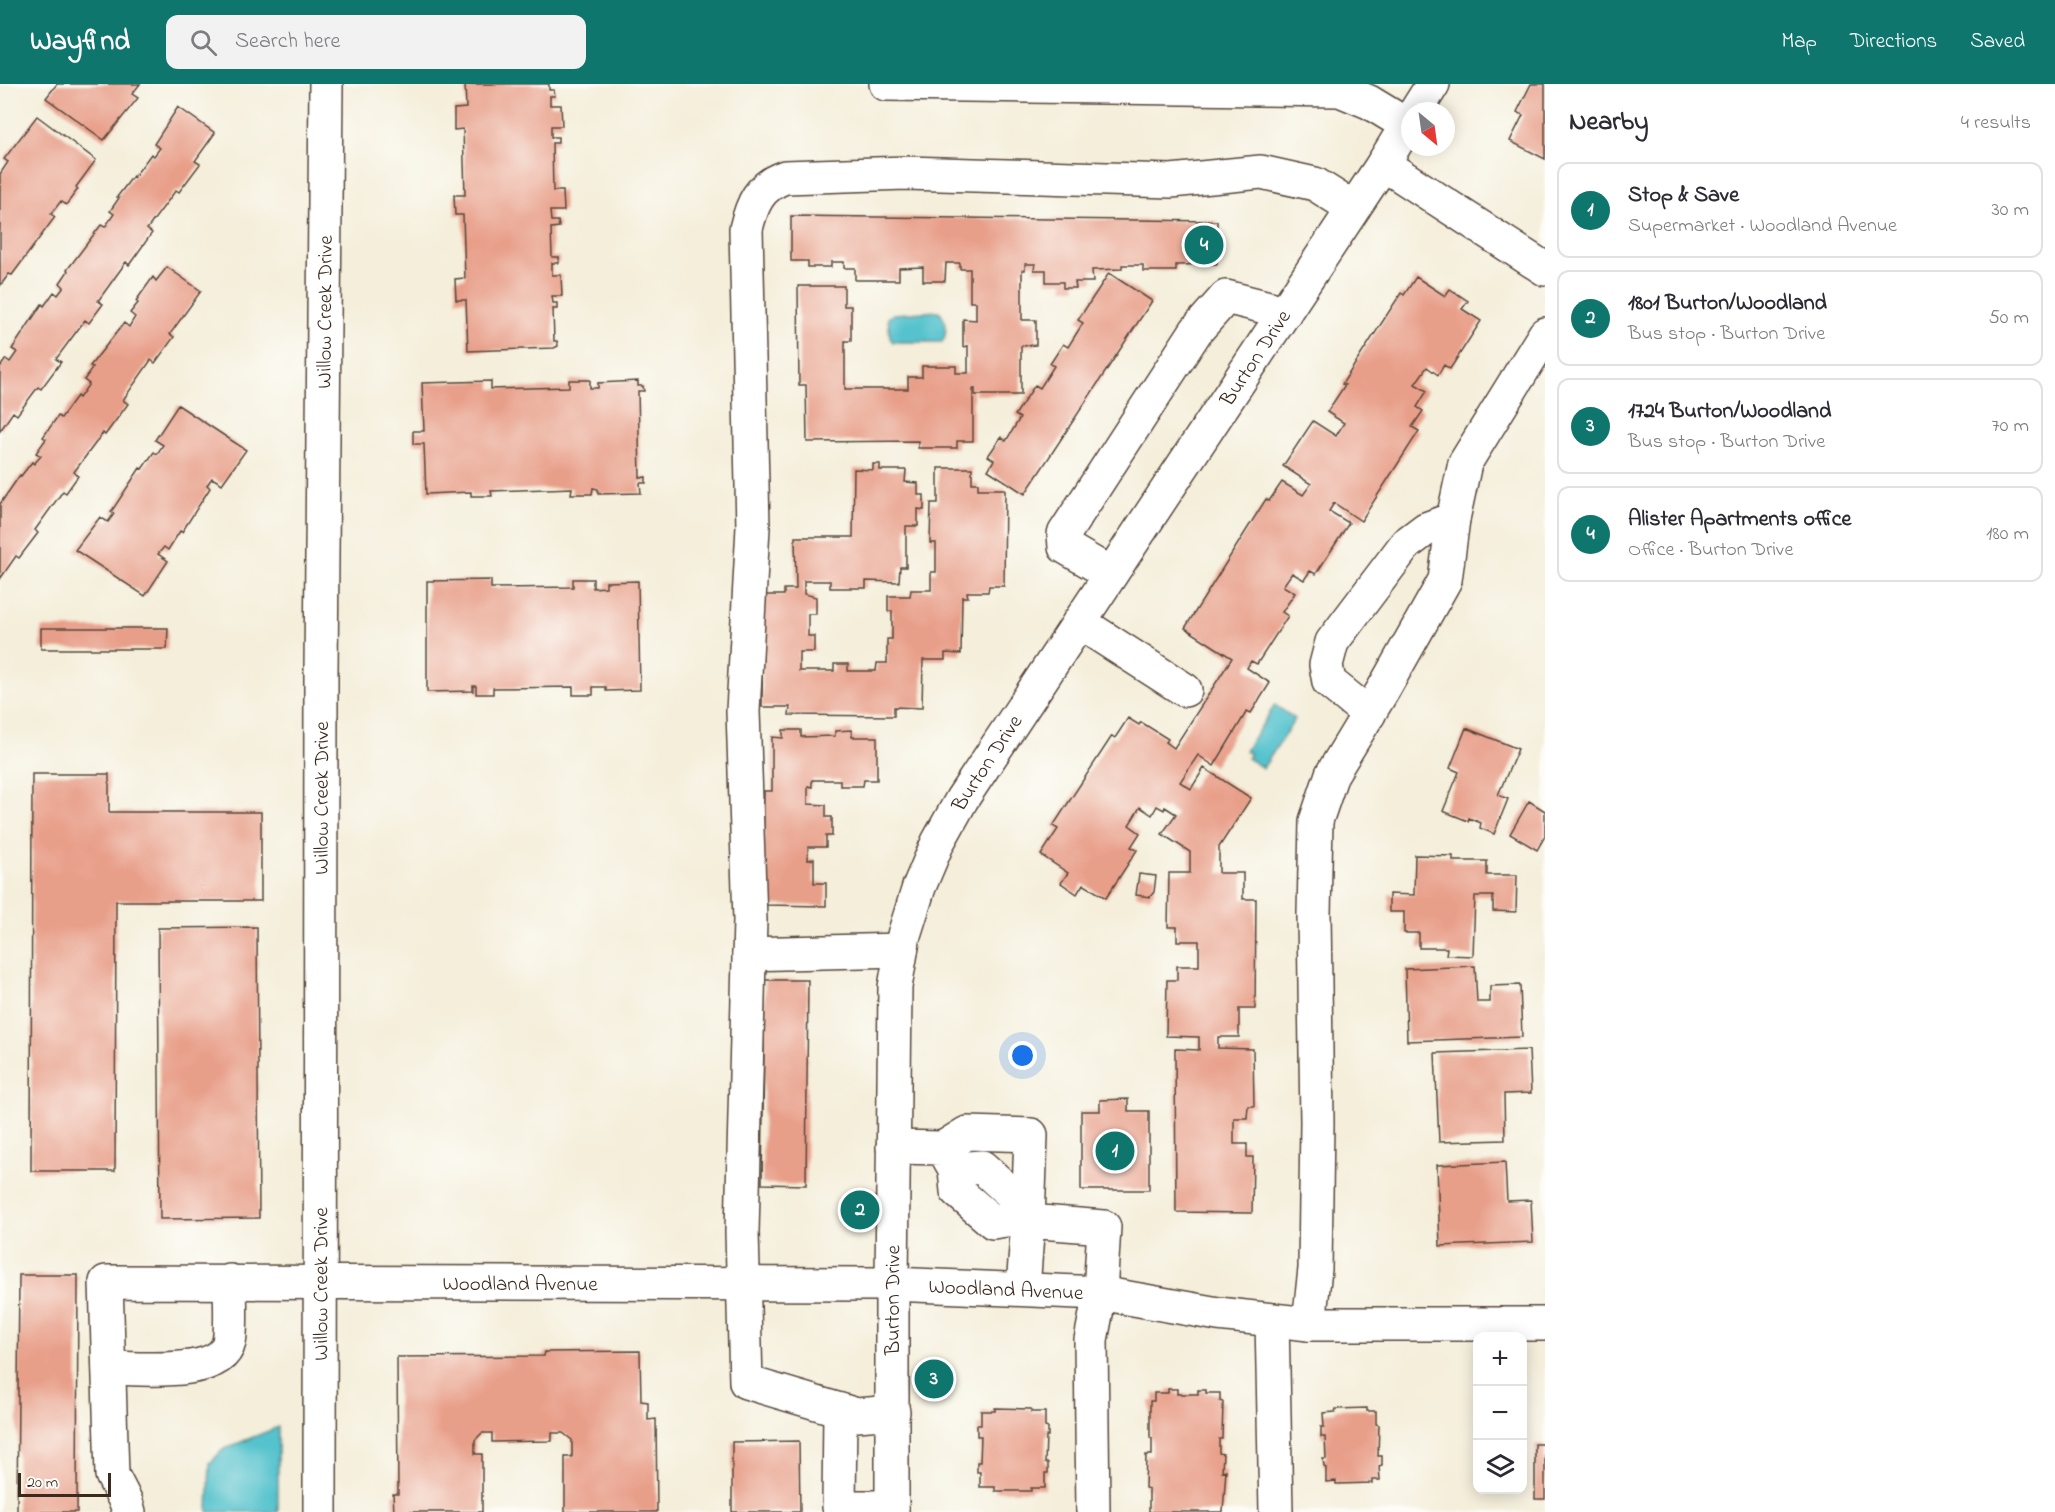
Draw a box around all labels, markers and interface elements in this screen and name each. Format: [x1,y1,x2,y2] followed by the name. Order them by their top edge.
[166,15,586,69] search box
[30,22,130,63] text: Wayfind
[187,26,220,59] icon: search
[235,26,340,58] text: Search here
[1781,27,1817,57] text: Map
[1850,27,1937,57] text: Directions
[1970,27,2025,57] text: Saved
[1401,102,1455,156] north arrow
[1569,104,1648,142] text: Nearby
[1961,109,2031,138] text: 4 results
[1628,180,1739,212] text: Stop & Save
[1587,196,1594,225] text: 1
[1992,196,2029,225] text: 30 m
[1628,212,1897,241] text: Supermarket · Woodland Avenue
[1184,222,1224,268] pin: 4
[310,235,342,389] street label: Willow Creek Drive
[1628,288,1827,320] text: 1801 Burton/Woodland
[1213,304,1300,414] street label: Burton Drive
[1586,304,1595,333] text: 2
[1988,304,2029,333] text: 50 m
[1628,320,1825,349] text: Bus stop · Burton Drive
[1628,396,1831,428] text: 1724 Burton/Woodland
[1586,412,1595,441] text: 3
[1992,412,2029,441] text: 70 m
[1628,428,1825,457] text: Bus stop · Burton Drive
[1628,504,1851,536] text: Alister Apartments office
[1586,520,1595,549] text: 4
[1986,520,2029,549] text: 180 m
[1628,536,1793,565] text: Office · Burton Drive
[945,709,1031,818] street label: Burton Drive
[308,721,338,875] street label: Willow Creek Drive
[1008,1041,1037,1070] your location
[1096,1128,1134,1174] pin: 1
[840,1188,880,1232] pin: 2
[307,1207,337,1361] street label: Willow Creek Drive
[879,1244,909,1356] street label: Burton Drive
[442,1270,598,1300] street label: Woodland Avenue
[928,1273,1085,1309] street label: Woodland Avenue
[1473,1332,1527,1494] map controls
[1473,1332,1527,1386] button: +
[914,1356,954,1402] pin: 3
[1473,1386,1527,1440] button: −
[1473,1440,1527,1494] button: layers
[18,1470,111,1498] scale bar
[27,1471,58,1495] text: 20 m

